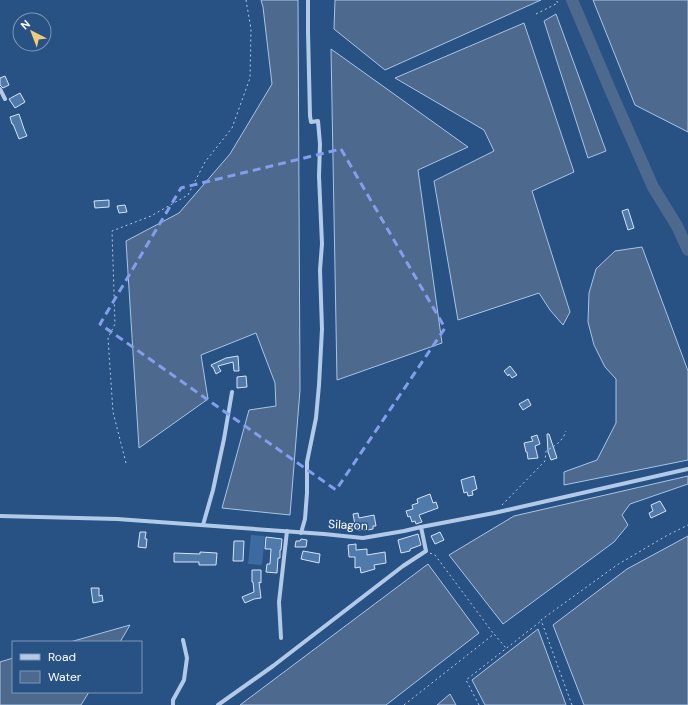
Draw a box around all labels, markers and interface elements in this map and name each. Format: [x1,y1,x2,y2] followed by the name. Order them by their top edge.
[12,12,52,52] north arrow
[18,17,33,32] text: N
[328,516,368,534] street label: Silagon
[12,641,142,693] legend
[48,649,76,665] text: Road
[48,669,82,685] text: Water

